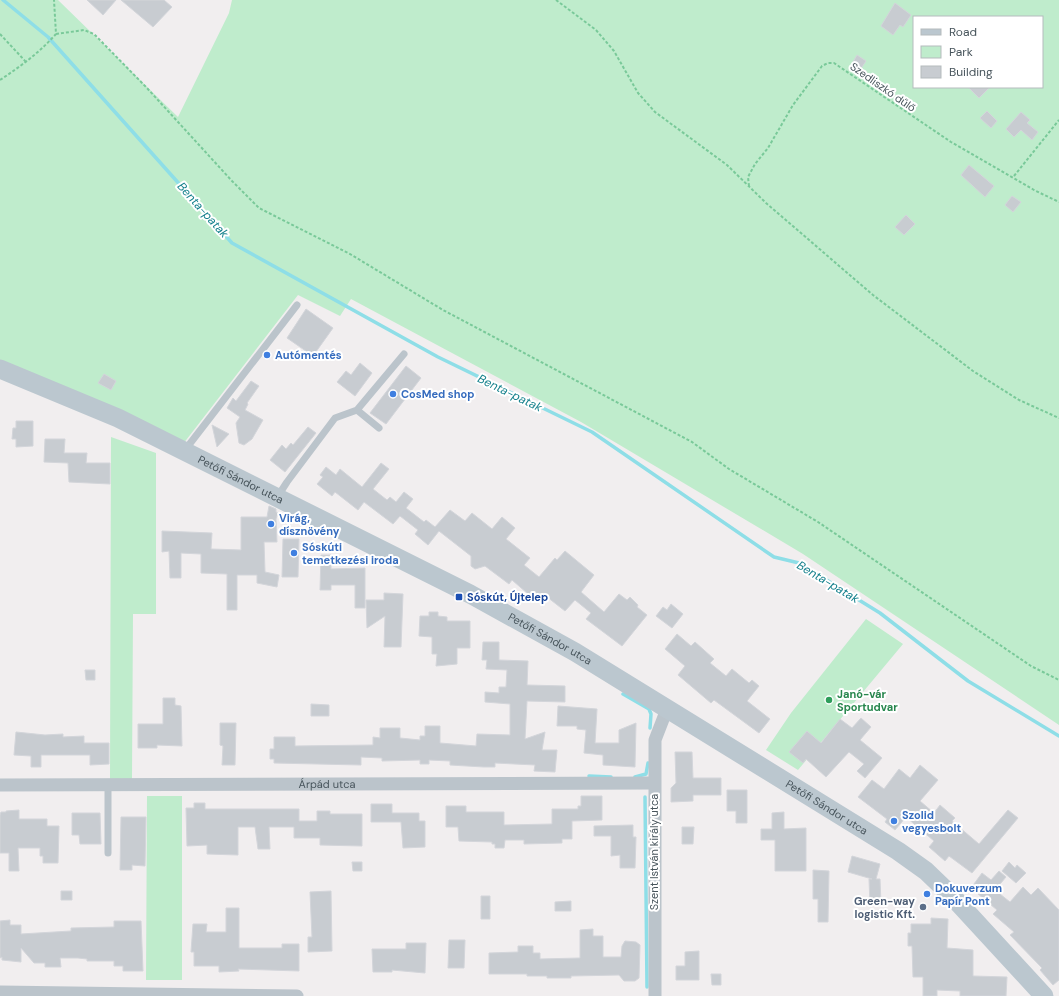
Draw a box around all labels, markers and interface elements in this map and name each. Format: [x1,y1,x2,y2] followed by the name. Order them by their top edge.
[913,16,1043,88] legend
[949,24,977,40] text: Road
[949,44,973,60] text: Park
[847,59,919,115] street label: Szedliszkó dűlő
[949,64,993,80] text: Building
[174,179,233,242] water label: Benta-patak
[275,348,342,362] place label: Autómentés
[262,350,272,360] marker: Autómentés
[475,370,546,416] water label: Benta-patak
[401,387,474,401] place label: CosMed shop
[388,389,398,399] marker: CosMed shop
[196,452,286,507] street label: Petőfi Sándor utca
[279,511,340,538] place label: Virág, dísznövény
[266,519,276,529] marker: Virág, dísznövény
[302,540,399,567] place label: Sóskúti temetkezési iroda
[289,548,299,558] marker: Sóskúti temetkezési iroda
[794,557,863,607] water label: Benta-patak
[467,590,548,604] place label: Sóskút, Újtelep
[454,592,464,602] marker: Sóskút, Újtelep
[506,610,595,668] street label: Petőfi Sándor utca
[837,687,898,714] place label: Janó-vár Sportudvar
[824,695,834,705] marker: Janó-vár Sportudvar
[299,777,355,791] street label: Árpád utca
[783,777,870,838] street label: Petőfi Sándor utca
[647,794,661,910] street label: Szent István király utca
[902,808,961,835] place label: Szolid vegyesbolt
[889,816,899,826] marker: Szolid vegyesbolt
[935,881,1002,908] place label: Dokuverzum Papír Pont
[922,889,932,899] marker: Dokuverzum Papír Pont
[854,894,915,921] place label: Green-way logistic Kft.
[918,902,928,912] marker: Green-way logistic Kft.

